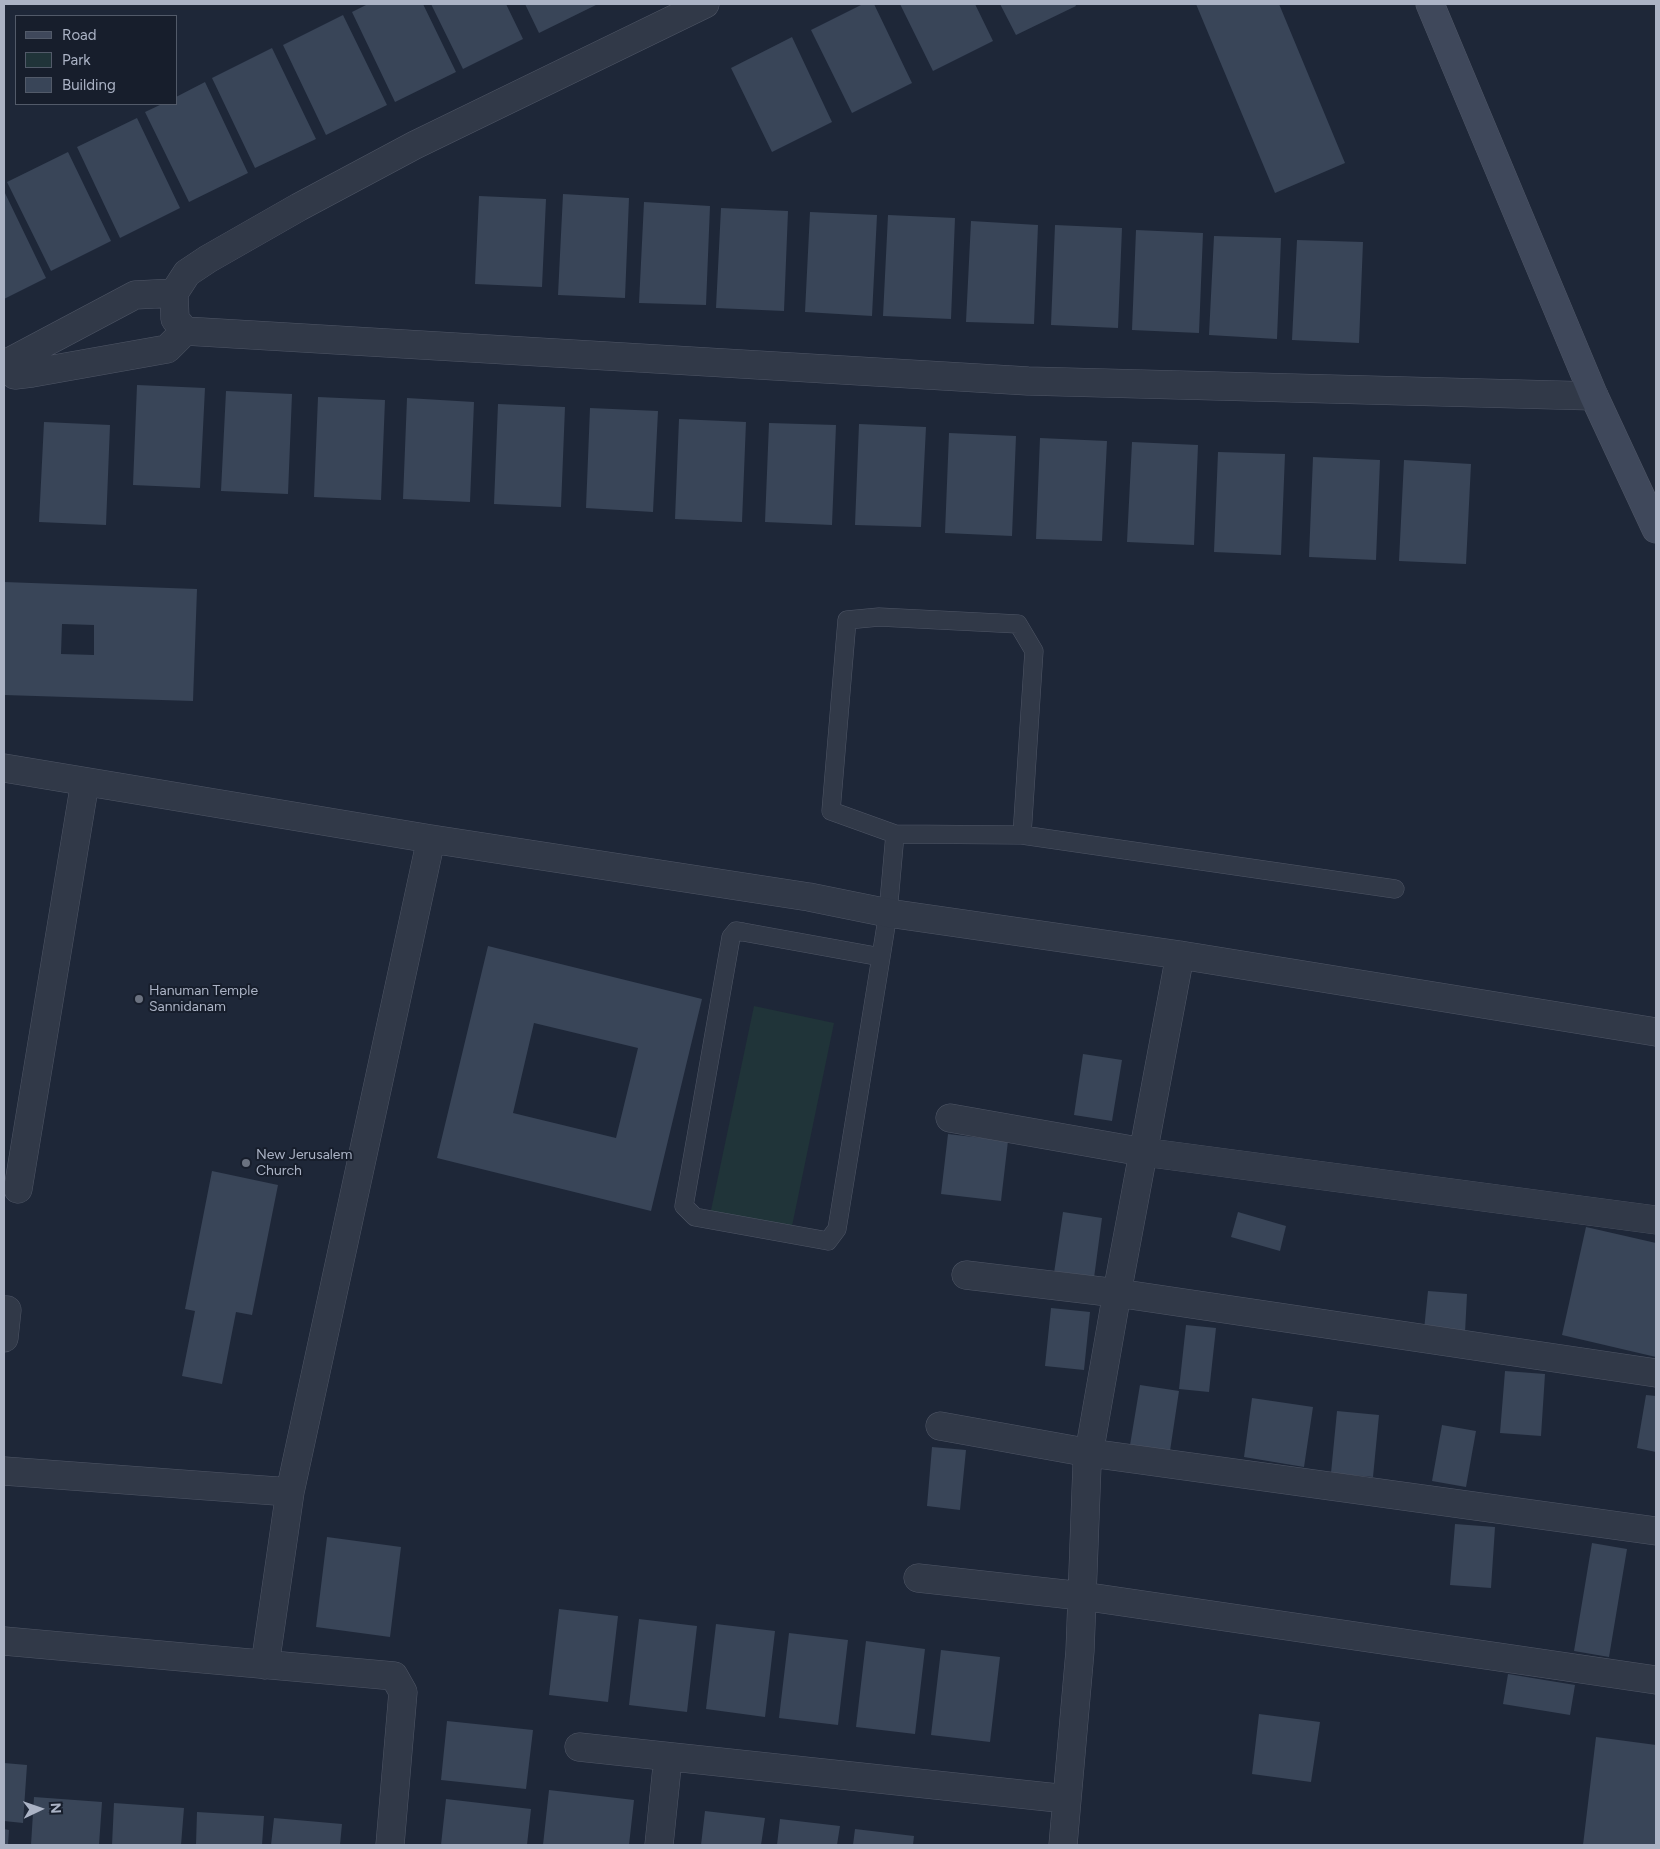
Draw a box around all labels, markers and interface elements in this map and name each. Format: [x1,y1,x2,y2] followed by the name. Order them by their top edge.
[15,15,178,105] legend
[62,26,97,44] text: Road
[62,51,91,69] text: Park
[62,76,116,94] text: Building
[149,983,258,1016] place label: Hanuman Temple Sannidanam
[133,993,145,1005] marker: Hanuman Temple Sannidanam
[256,1147,352,1180] place label: New Jerusalem Church
[240,1157,252,1169] marker: New Jerusalem Church
[15,1784,65,1834] north arrow
[47,1802,64,1814] text: N

